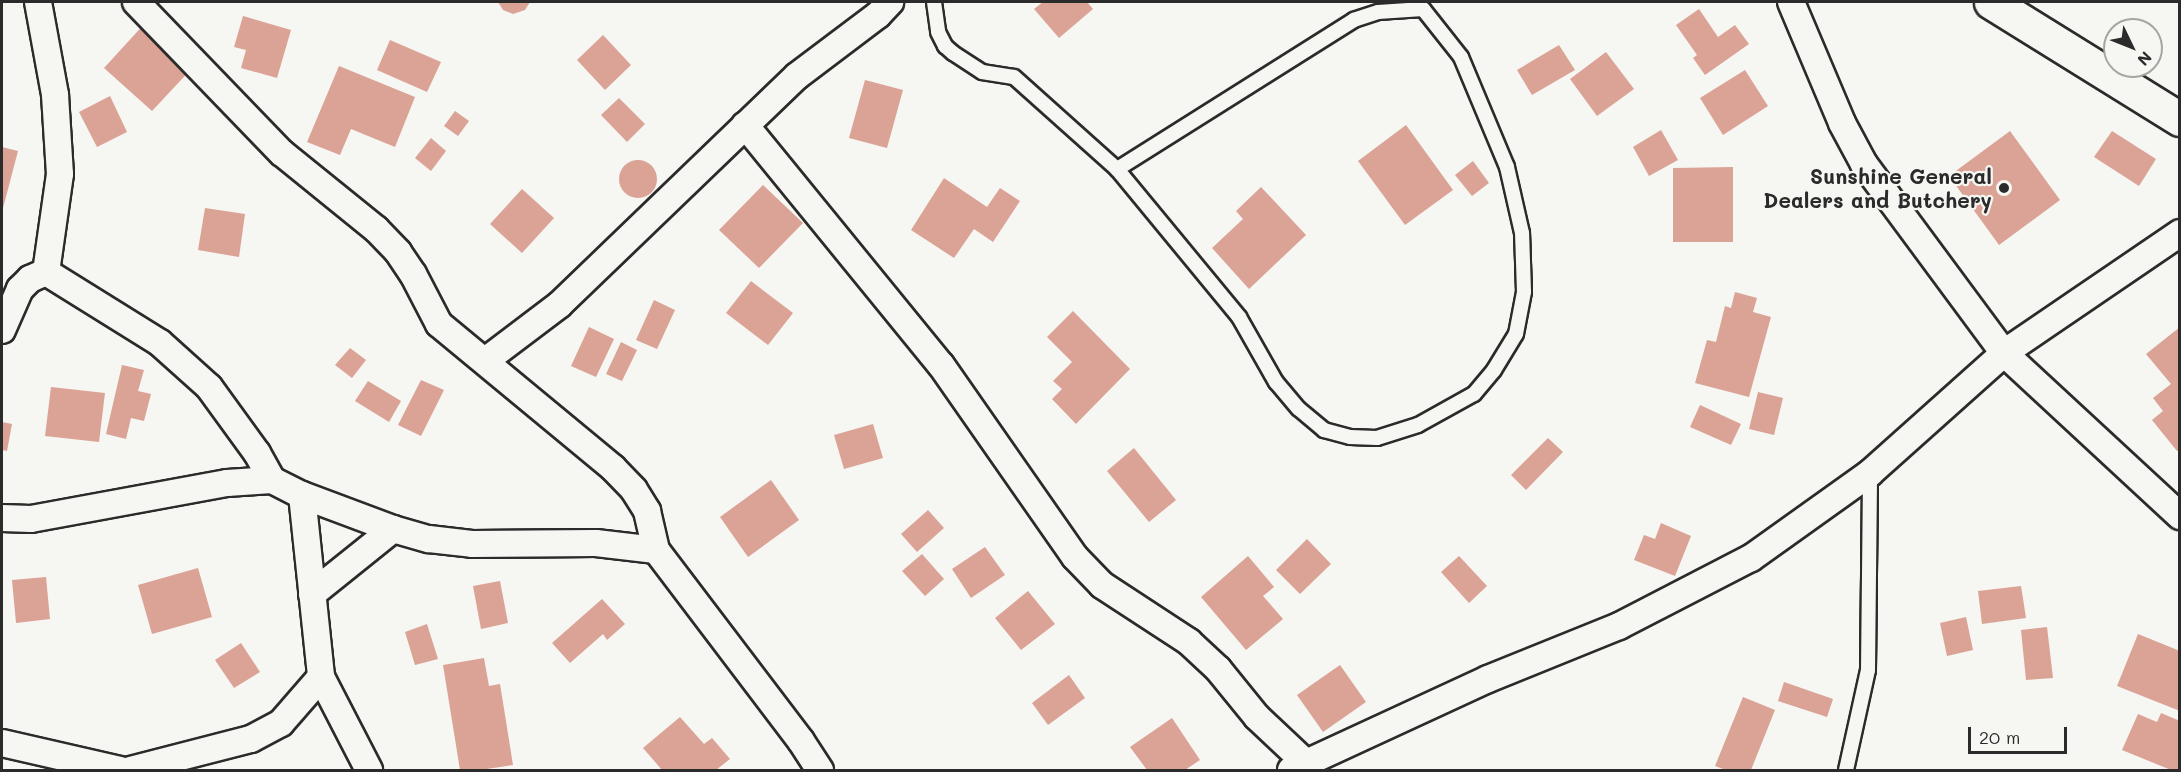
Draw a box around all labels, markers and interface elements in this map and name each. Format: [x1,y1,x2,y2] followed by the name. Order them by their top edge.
[2103,18,2163,78] north arrow
[2133,48,2157,71] text: N
[1763,163,1992,213] place label: Sunshine General Dealers and Butchery
[1997,181,2011,195] marker: Sunshine General Dealers and Butchery
[1971,715,2070,753] scale bar
[1979,725,2020,749] text: 20 m

